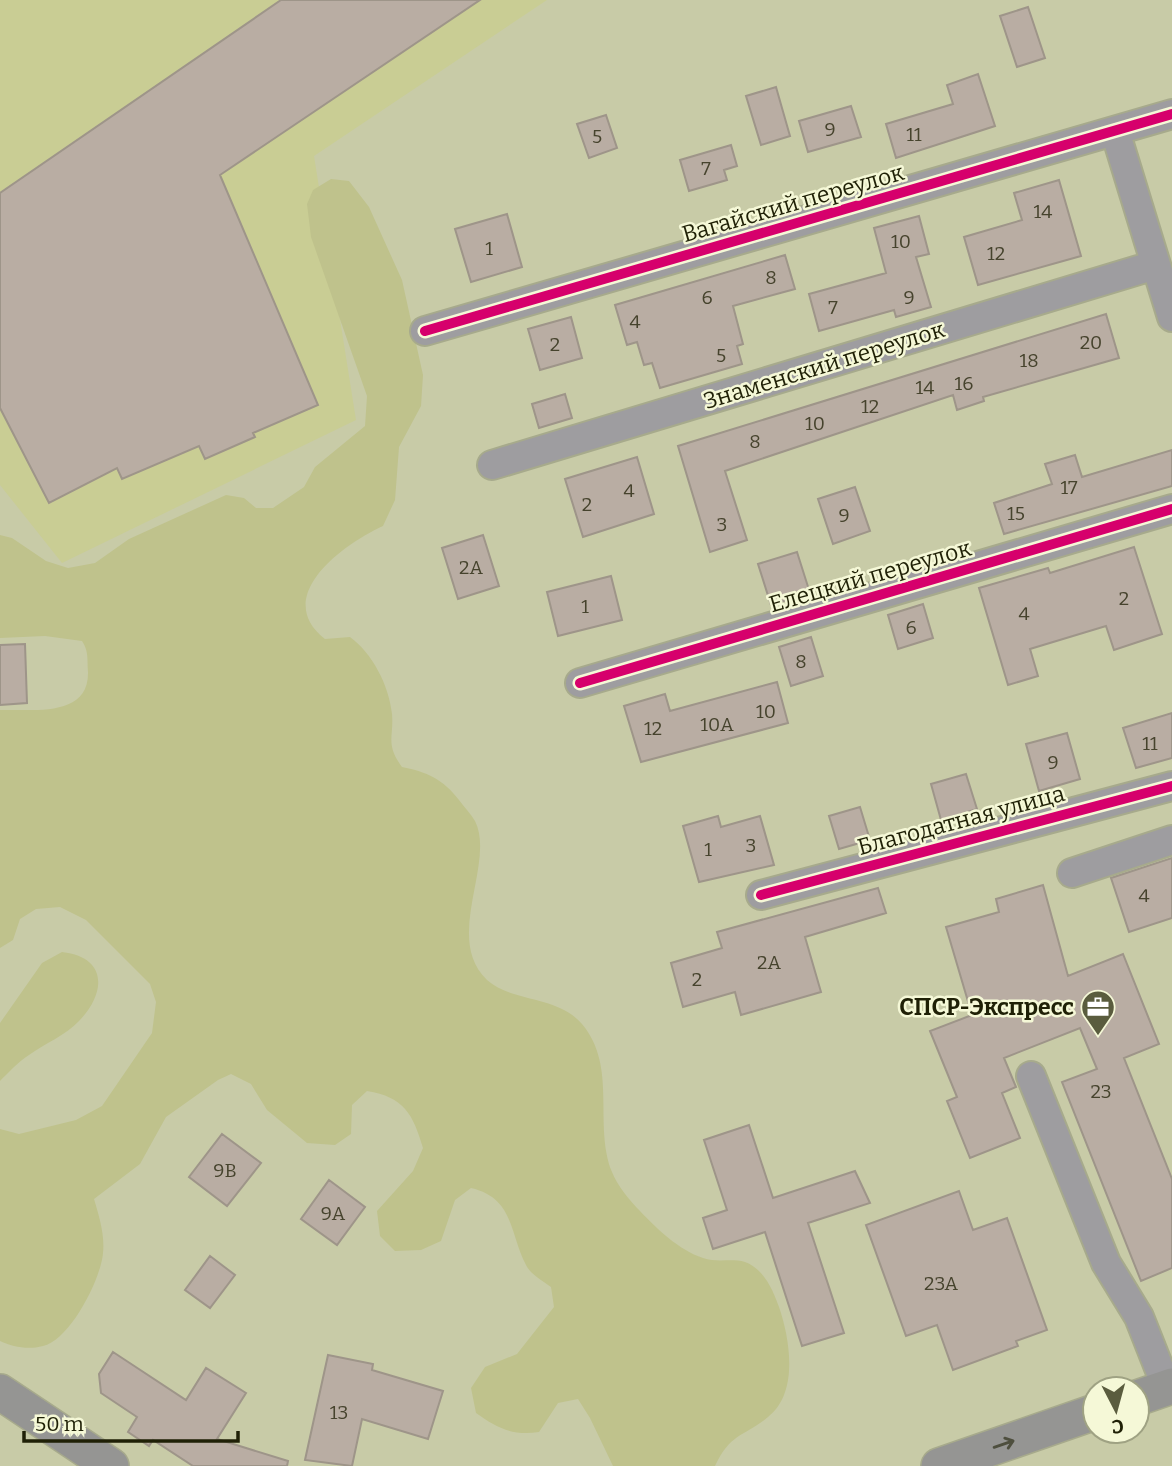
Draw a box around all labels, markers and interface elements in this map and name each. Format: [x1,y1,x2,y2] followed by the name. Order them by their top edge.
[824,118,836,141] house number: 9
[906,123,922,146] house number: 11
[592,125,602,148] house number: 5
[701,157,711,180] house number: 7
[679,158,908,248] street label: Вагайский переулок
[1034,200,1052,223] house number: 14
[891,230,911,253] house number: 10
[485,237,493,260] house number: 1
[987,242,1005,265] house number: 12
[765,266,777,289] house number: 8
[701,286,713,309] house number: 6
[903,286,915,309] house number: 9
[828,296,838,319] house number: 7
[629,310,641,333] house number: 4
[700,315,948,415] street label: Знаменский переулок
[1080,331,1102,354] house number: 20
[550,333,560,356] house number: 2
[716,344,726,367] house number: 5
[1019,349,1039,372] house number: 18
[955,372,973,395] house number: 16
[916,376,934,399] house number: 14
[861,395,879,418] house number: 12
[805,412,825,435] house number: 10
[749,430,761,453] house number: 8
[1060,476,1078,499] house number: 17
[623,479,635,502] house number: 4
[582,493,592,516] house number: 2
[1007,502,1025,525] house number: 15
[838,504,850,527] house number: 9
[717,513,727,536] house number: 3
[766,534,975,618] street label: Елецкий переулок
[459,556,483,579] house number: 2А
[1119,587,1129,610] house number: 2
[581,595,589,618] house number: 1
[1018,602,1030,625] house number: 4
[905,616,917,639] house number: 6
[795,650,807,673] house number: 8
[756,700,776,723] house number: 10
[700,713,734,736] house number: 10А
[644,717,662,740] house number: 12
[1142,732,1158,755] house number: 11
[1047,751,1059,774] house number: 9
[854,779,1068,861] street label: Благодатная улица
[746,834,756,857] house number: 3
[704,838,712,861] house number: 1
[1138,884,1150,907] house number: 4
[757,951,781,974] house number: 2А
[692,968,702,991] house number: 2
[1079,988,1117,1037] office icon: СПСР-Экспресс
[899,993,1074,1021] place label: СПСР-Экспресс
[1090,1080,1112,1103] house number: 23
[213,1159,237,1182] house number: 9В
[321,1202,346,1225] house number: 9А
[924,1272,958,1295] house number: 23А
[1081,1375,1151,1445] north arrow
[24,1400,238,1444] scale bar
[330,1401,348,1424] house number: 13
[35,1411,84,1437] text: 50 m
[1111,1414,1125,1438] text: С
[992,1437,1014,1449] one-way arrow

